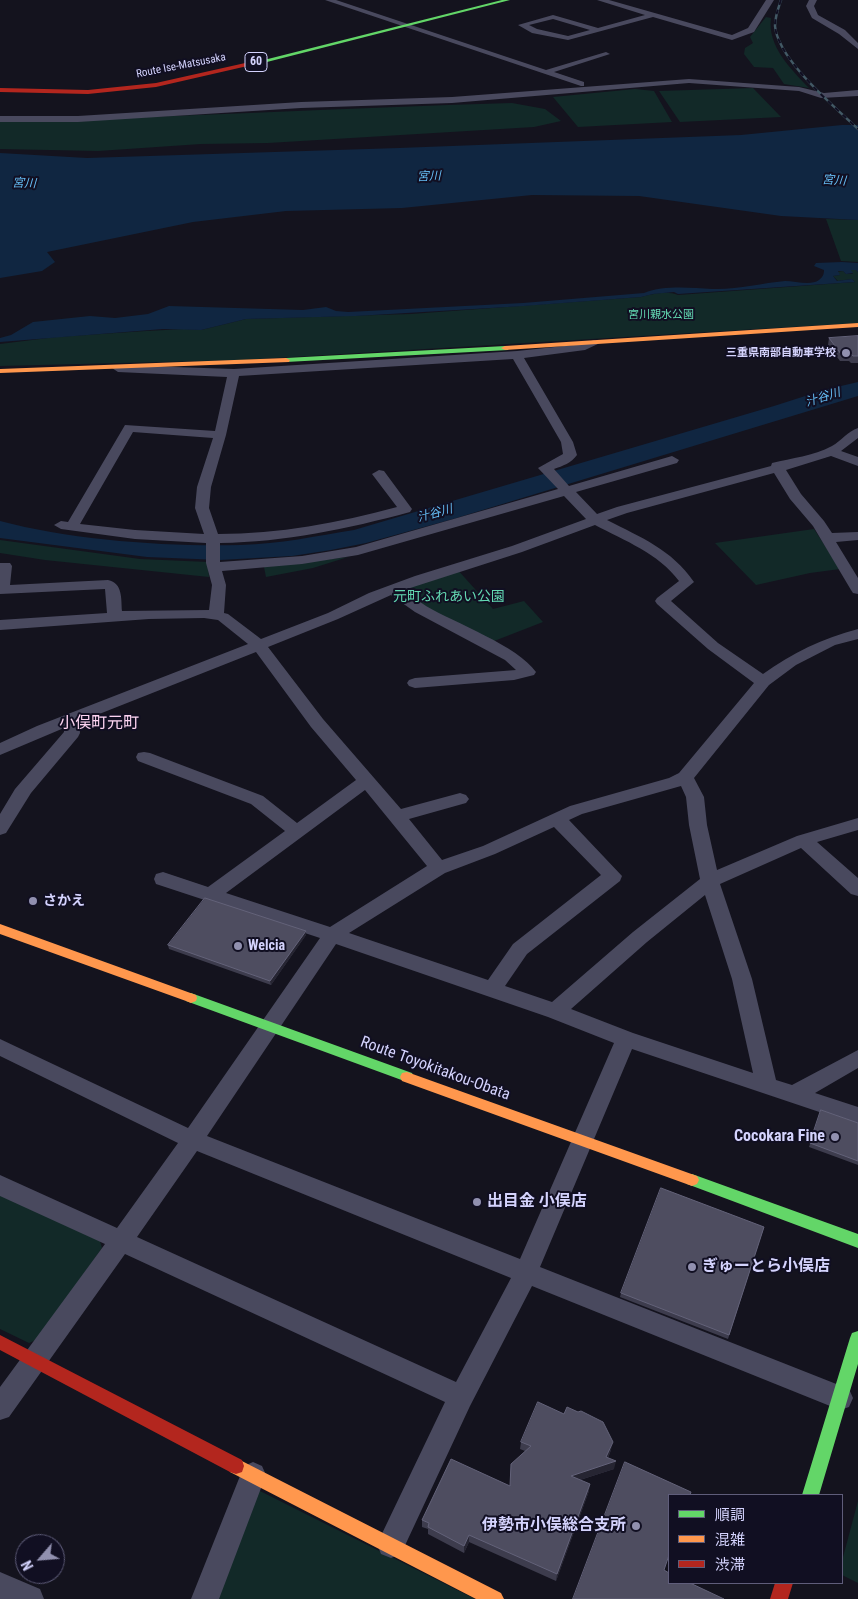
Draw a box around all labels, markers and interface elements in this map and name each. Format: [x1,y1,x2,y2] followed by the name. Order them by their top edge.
[135,51,227,81] street label: Route Ise-Matsusaka
[245,52,267,72] road number: 60
[417,169,441,185] water label: 宮川
[822,173,846,189] water label: 宮川
[12,176,36,192] water label: 宮川
[628,308,694,322] park label: 宮川親水公園
[726,346,836,360] place label: 三重県南部自動車学校
[840,347,852,359] marker: 三重県南部自動車学校
[804,386,842,410] water label: 汁谷川
[416,502,454,526] water label: 汁谷川
[393,589,505,605] park label: 元町ふれあい公園
[59,714,139,734] district label: 小俣町元町
[43,893,85,909] place label: さかえ
[27,895,39,907] marker: さかえ
[248,938,285,954] place label: Welcia
[232,940,244,952] marker: Welcia
[357,1033,513,1105] street label: Route Toyokitakou-Obata
[734,1127,825,1147] place label: Cocokara Fine
[829,1131,841,1143] marker: Cocokara Fine
[487,1192,587,1212] place label: 出目金 小俣店
[471,1196,483,1208] marker: 出目金 小俣店
[702,1257,830,1277] place label: ぎゅーとら小俣店
[686,1261,698,1273] marker: ぎゅーとら小俣店
[668,1494,843,1584] legend
[715,1506,745,1524] text: 順調
[482,1516,626,1536] place label: 伊勢市小俣総合支所
[630,1520,642,1532] marker: 伊勢市小俣総合支所
[715,1531,745,1549] text: 混雑
[15,1534,65,1584] north arrow
[715,1556,745,1574] text: 渋滞
[18,1558,37,1573] text: N

